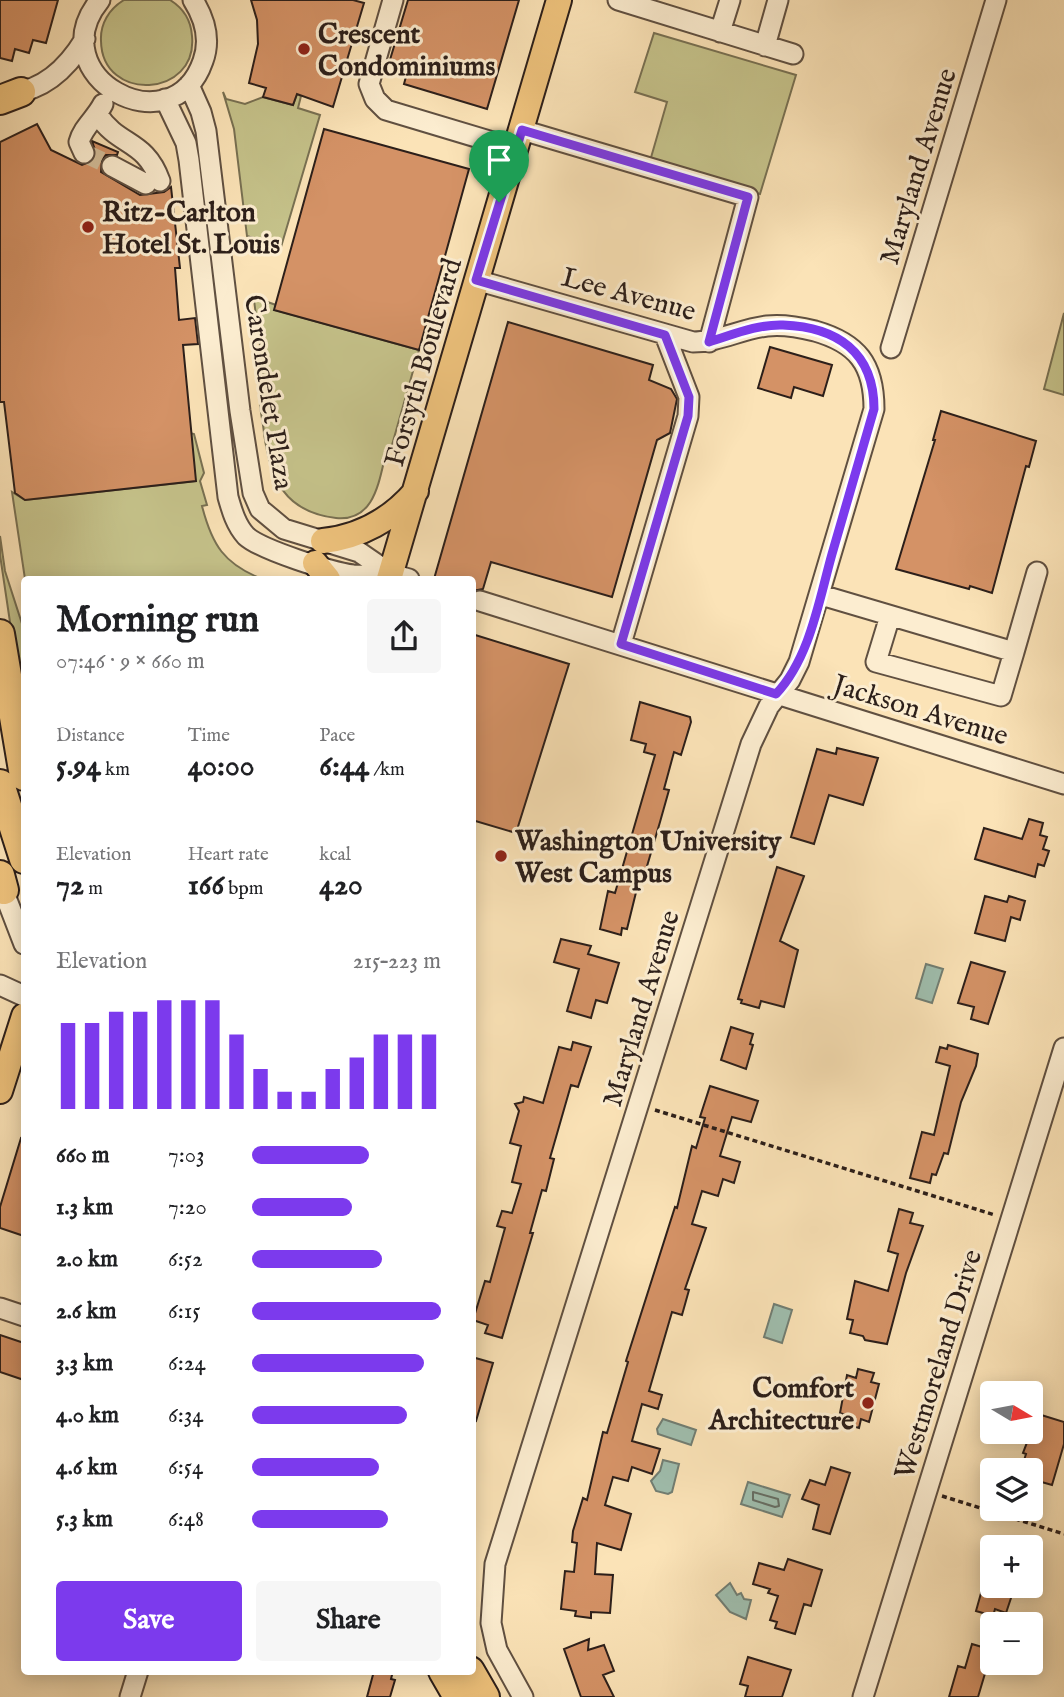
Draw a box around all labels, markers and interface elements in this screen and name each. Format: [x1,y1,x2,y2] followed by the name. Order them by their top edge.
[318,18,495,85] place label: Crescent Condominiums
[296,41,312,57] marker: Crescent Condominiums
[873,64,966,269] street label: Maryland Avenue
[469,130,529,202] pin
[480,141,518,179] icon: arrive
[102,196,280,263] place label: Ritz-Carlton Hotel St. Louis
[80,219,96,235] marker: Ritz-Carlton Hotel St. Louis
[378,254,471,471] street label: Forsyth Boulevard
[557,261,699,330] street label: Lee Avenue
[235,292,300,493] street label: Carondelet Plaza
[56,597,259,645] text: Morning run
[367,599,441,673] button: share
[56,647,205,676] text: 07:46 · 9 × 660 m
[826,667,1012,755] street label: Jackson Avenue
[56,724,125,748] text: Distance
[188,724,230,748] text: Time
[319,724,355,748] text: Pace
[56,748,101,786] text: 5.94
[188,748,254,786] text: 40:00
[319,748,369,786] text: 6:44
[101,758,130,782] text: km
[369,758,405,782] text: /km
[514,825,783,892] place label: Washington University West Campus
[56,843,131,867] text: Elevation
[188,843,269,867] text: Heart rate
[319,843,351,867] text: kcal
[493,848,509,864] marker: Washington University West Campus
[56,867,84,905] text: 72
[188,867,224,905] text: 166
[319,867,363,905] text: 420
[84,877,103,901] text: m
[224,877,263,901] text: bpm
[596,906,689,1111] street label: Maryland Avenue
[56,947,147,976] text: Elevation
[353,947,441,976] text: 215–223 m
[56,1141,110,1170] text: 660 m
[168,1141,205,1170] text: 7:03
[56,1193,113,1222] text: 1.3 km
[168,1193,207,1222] text: 7:20
[56,1245,118,1274] text: 2.0 km
[168,1245,203,1274] text: 6:52
[888,1246,991,1484] street label: Westmoreland Drive
[56,1297,117,1326] text: 2.6 km
[168,1297,201,1326] text: 6:15
[56,1349,113,1378] text: 3.3 km
[168,1349,206,1378] text: 6:24
[708,1372,854,1439] place label: Comfort Architecture
[980,1381,1043,1444] north arrow
[980,1381,1043,1675] map controls
[860,1395,876,1411] marker: Comfort Architecture
[56,1401,119,1430] text: 4.0 km
[168,1401,204,1430] text: 6:34
[56,1453,118,1482] text: 4.6 km
[168,1453,203,1482] text: 6:54
[980,1458,1043,1521] button: layers
[56,1505,113,1534] text: 5.3 km
[168,1505,204,1534] text: 6:48
[980,1535,1043,1598] button: +
[56,1581,242,1661] button: Save
[256,1581,441,1661] button: Share
[980,1612,1043,1675] button: −

